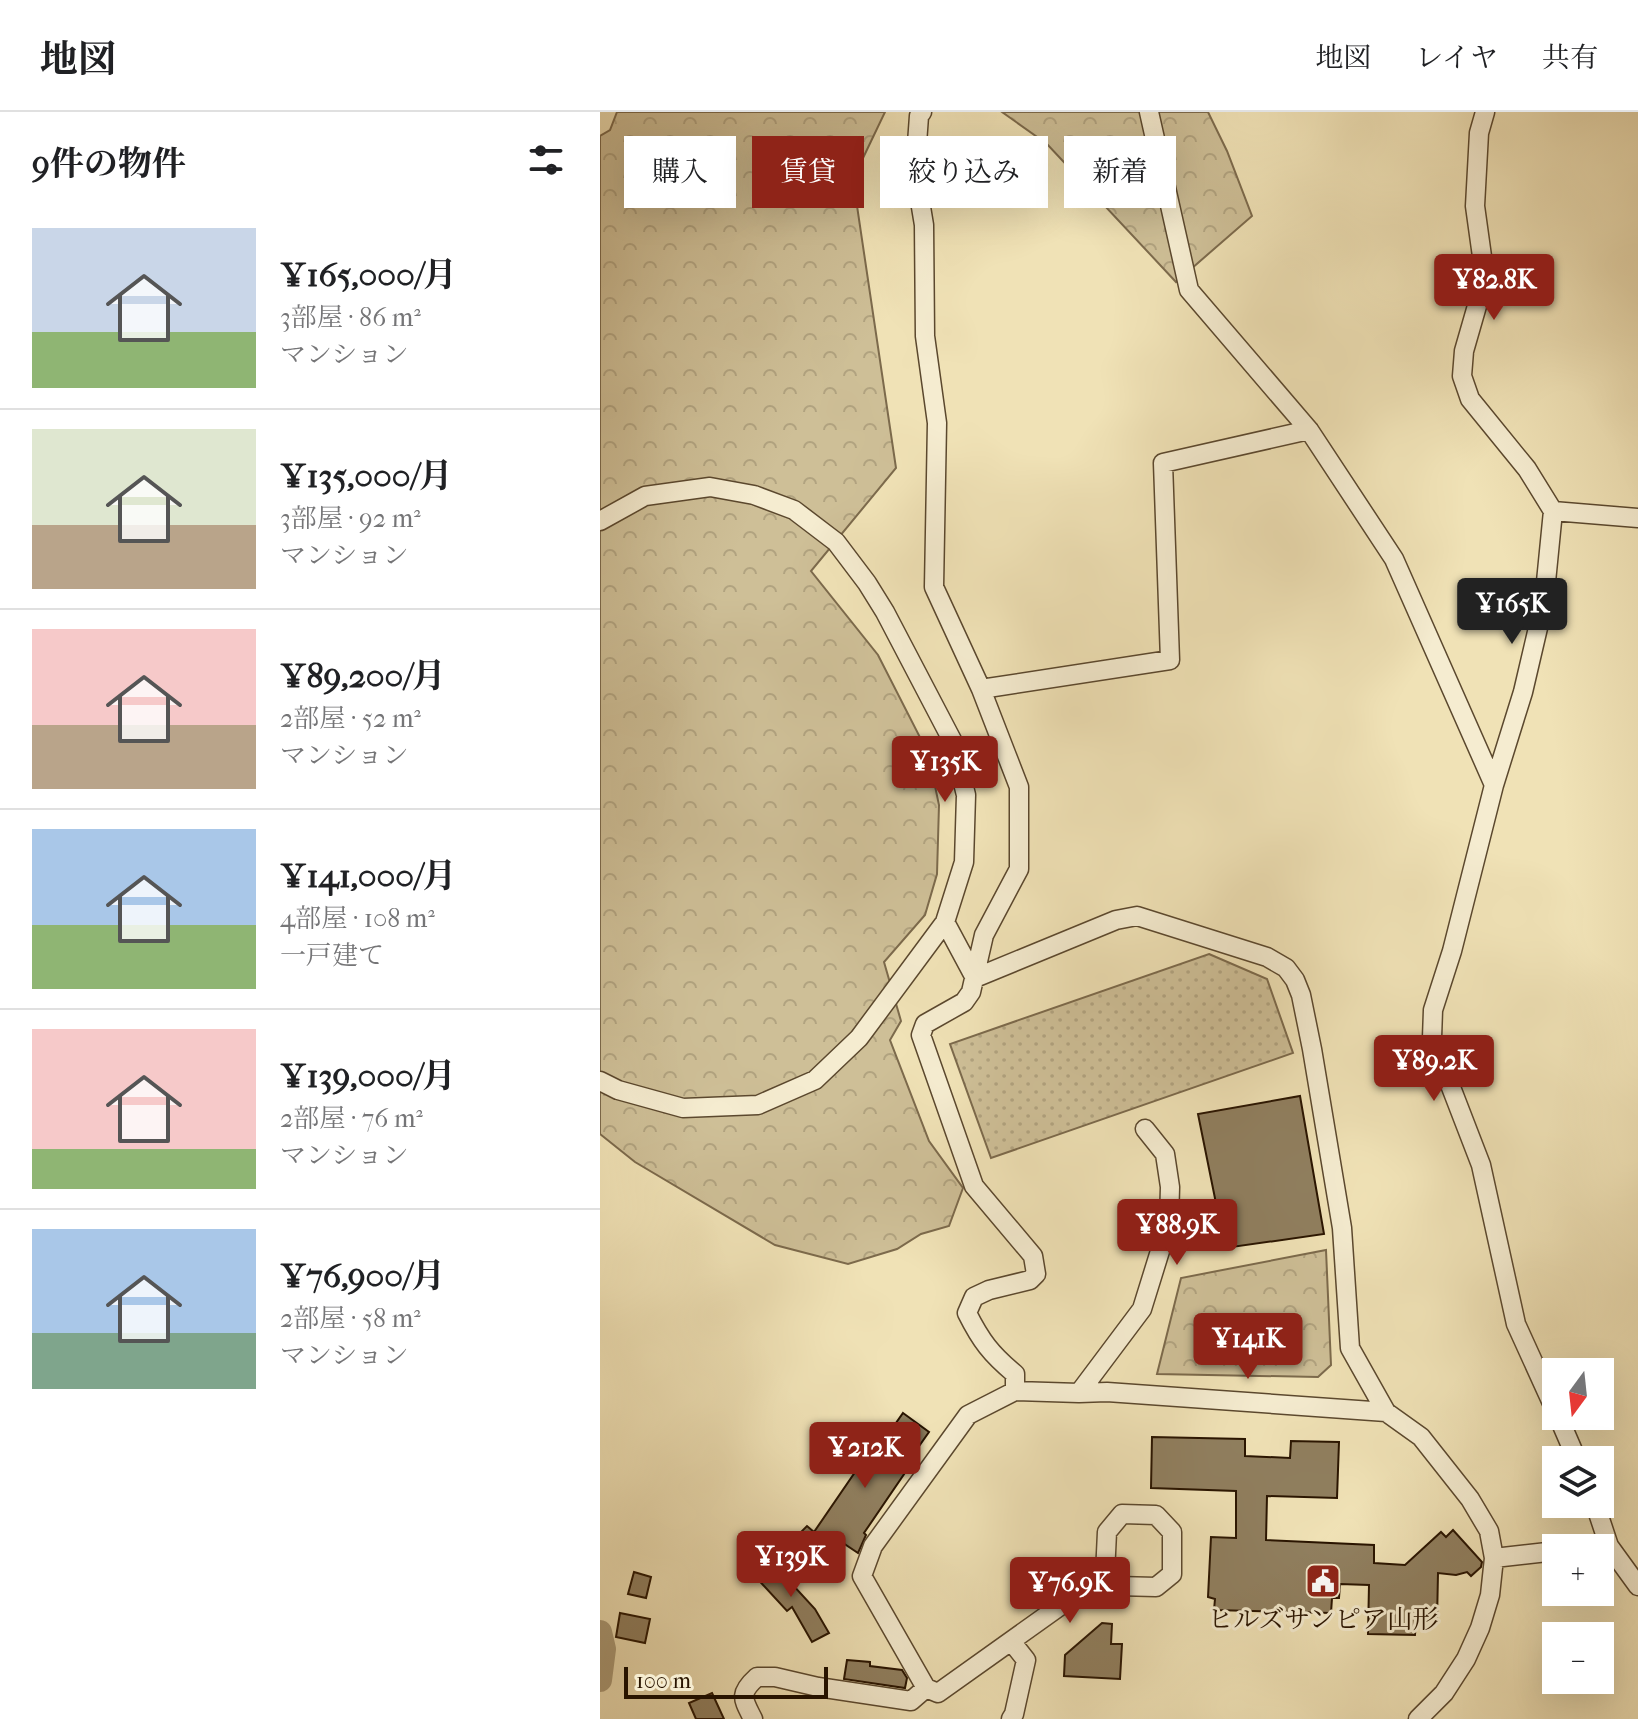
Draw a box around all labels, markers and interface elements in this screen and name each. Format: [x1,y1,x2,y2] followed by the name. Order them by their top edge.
[40,37,116,82] text: 地図
[1315,41,1371,74] text: 地図
[1415,41,1498,74] text: レイヤ
[1542,41,1598,74] text: 共有
[624,136,736,208] chip: 購入
[752,136,864,208] chip: 賃貸
[880,136,1048,208] chip: 絞り込み
[1064,136,1176,208] chip: 新着
[524,138,568,182] icon: filters
[32,144,186,184] text: 9件の物件
[1429,254,1559,322] pin: ¥82.8K
[280,255,457,295] text: ¥165,000/月
[96,260,192,356] icon: home
[1452,264,1536,295] text: ¥82.8K
[280,302,421,333] text: 3部屋 · 86 m²
[280,339,409,370] text: マンション
[280,456,453,496] text: ¥135,000/月
[96,461,192,557] icon: home
[280,503,421,534] text: 3部屋 · 92 m²
[280,540,409,571] text: マンション
[1456,578,1568,646] pin: ¥165K
[1475,588,1549,619] text: ¥165K
[280,656,446,696] text: ¥89,200/月
[96,661,192,757] icon: home
[280,703,421,734] text: 2部屋 · 52 m²
[889,736,1001,804] pin: ¥135K
[280,740,409,771] text: マンション
[910,746,980,777] text: ¥135K
[280,856,456,896] text: ¥141,000/月
[96,861,192,957] icon: home
[280,903,435,934] text: 4部屋 · 108 m²
[280,940,384,971] text: 一戸建て
[1369,1035,1499,1103] pin: ¥89.2K
[1392,1045,1476,1076] text: ¥89.2K
[280,1056,456,1096] text: ¥139,000/月
[96,1061,192,1157] icon: home
[280,1103,423,1134] text: 2部屋 · 76 m²
[280,1140,409,1171] text: マンション
[1112,1199,1242,1267] pin: ¥88.9K
[1135,1209,1219,1240] text: ¥88.9K
[280,1256,445,1296] text: ¥76,900/月
[96,1261,192,1357] icon: home
[280,1303,421,1334] text: 2部屋 · 58 m²
[1192,1313,1304,1381] pin: ¥141K
[1211,1323,1285,1354] text: ¥141K
[280,1340,409,1371] text: マンション
[1542,1358,1614,1430] north arrow
[1542,1358,1614,1694] map controls
[809,1422,921,1490] pin: ¥212K
[827,1432,903,1463] text: ¥212K
[1542,1446,1614,1518] button: layers
[735,1531,847,1599] pin: ¥139K
[1542,1534,1614,1606] button: +
[755,1541,827,1572] text: ¥139K
[1005,1557,1135,1625] pin: ¥76.9K
[1304,1562,1342,1600] public building icon: ヒルズサンピア山形
[1028,1567,1112,1598] text: ¥76.9K
[1207,1604,1439,1635] place label: ヒルズサンピア山形
[1542,1622,1614,1694] button: −
[624,1663,828,1699] scale bar
[636,1668,691,1694] text: 100 m

